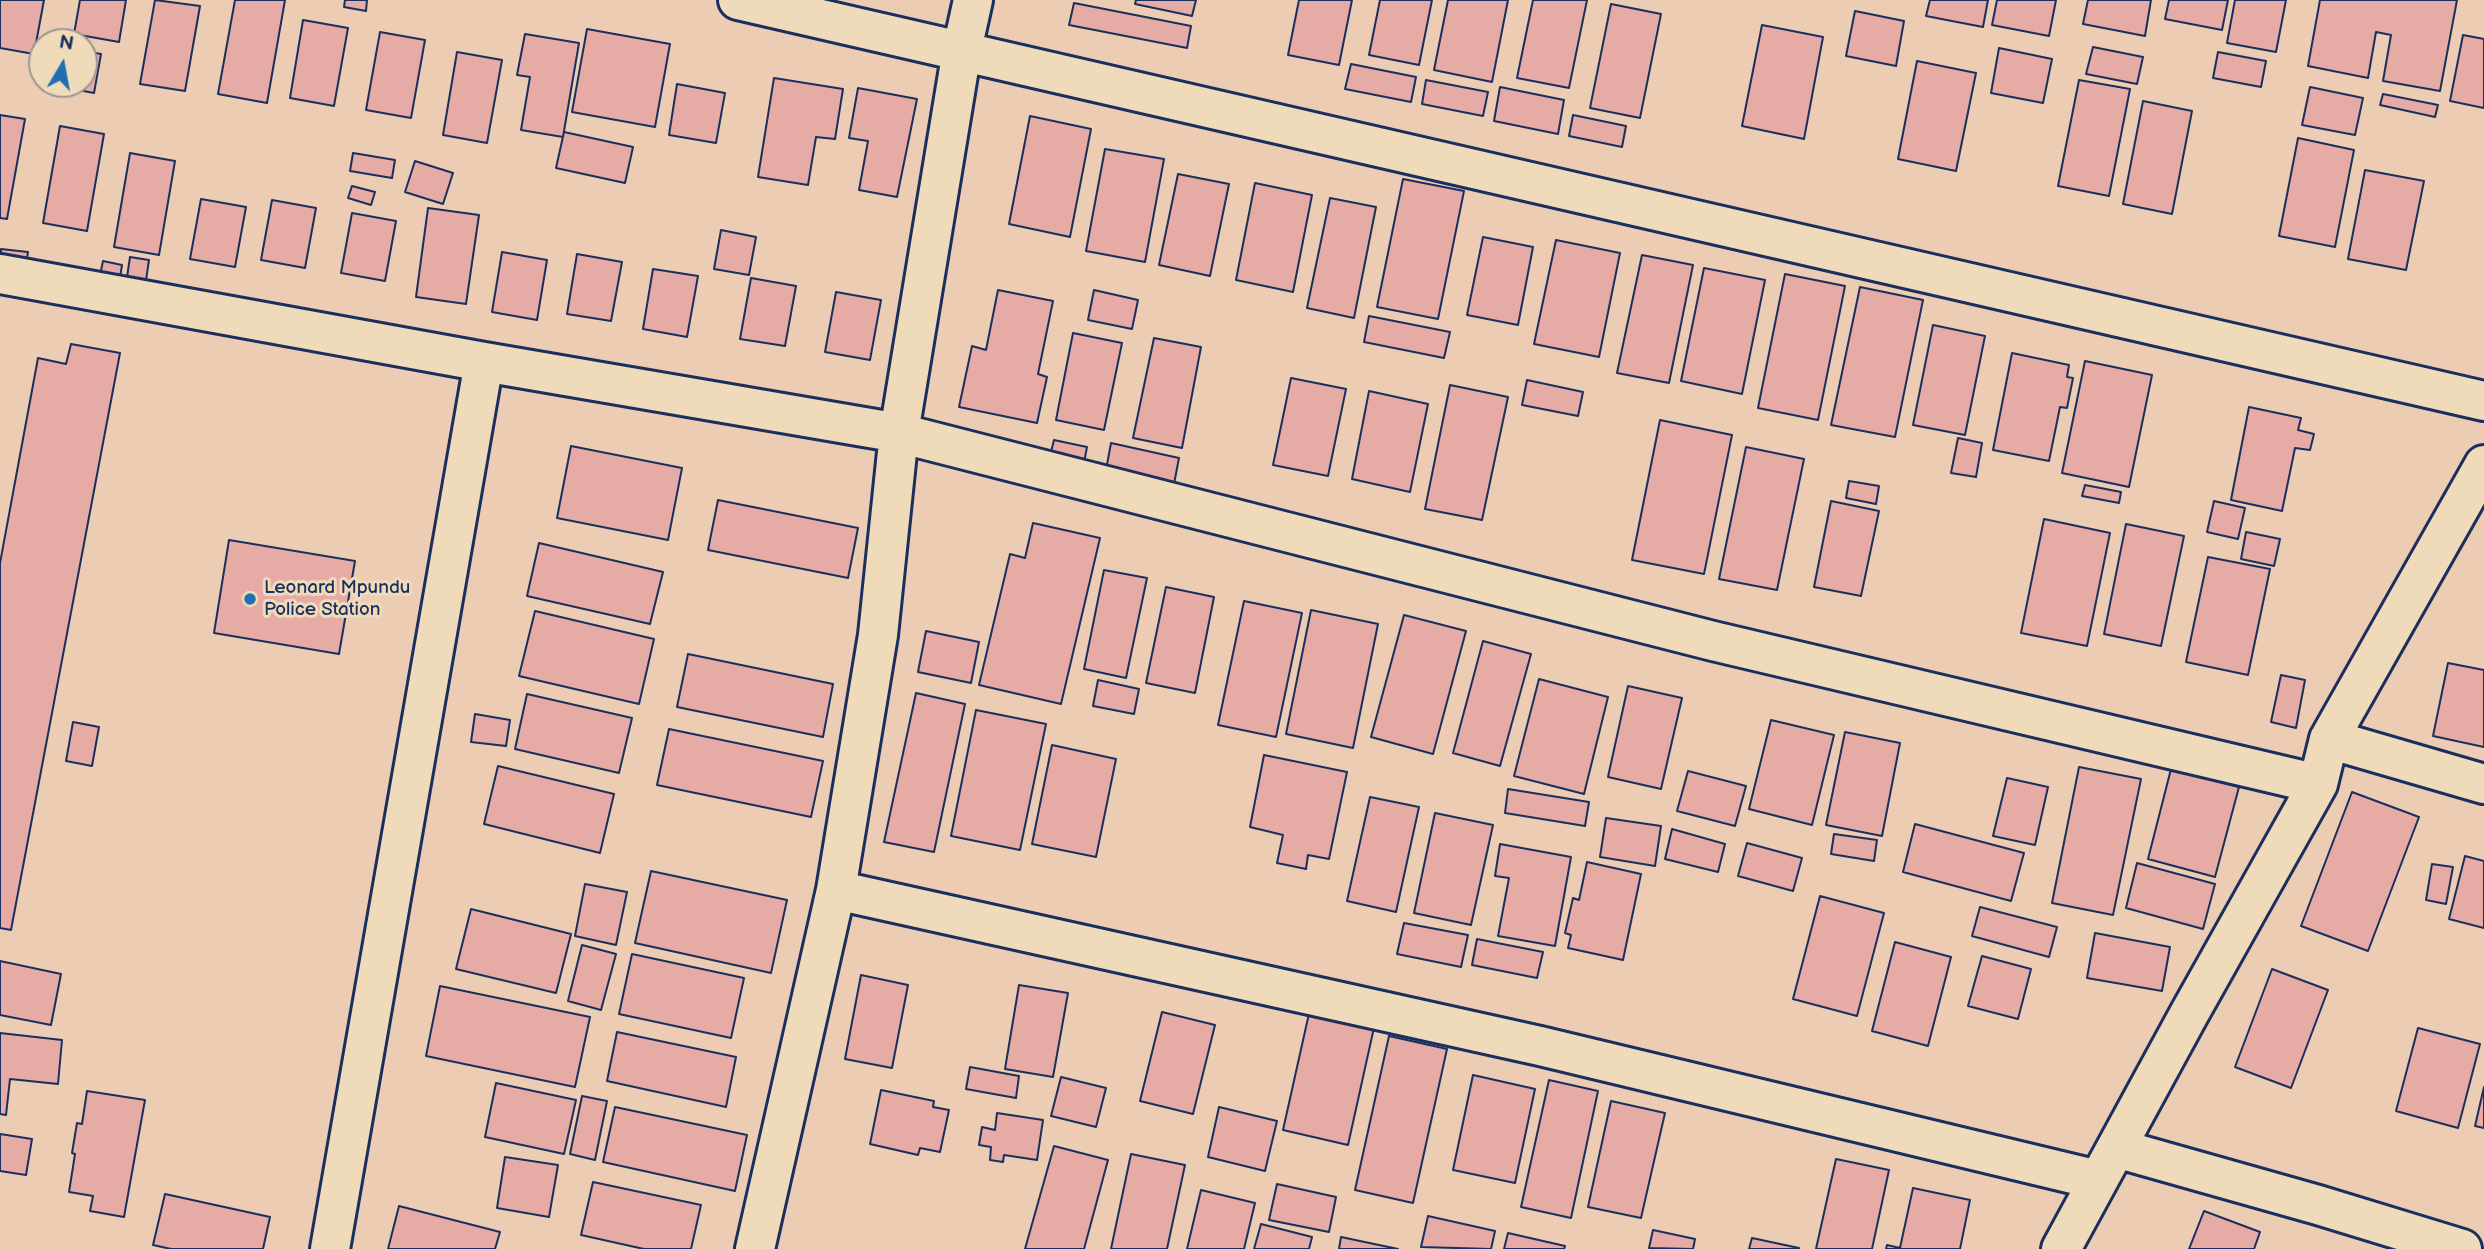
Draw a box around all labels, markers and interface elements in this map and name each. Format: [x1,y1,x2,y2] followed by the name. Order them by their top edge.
[28,28,98,98] north arrow
[57,31,75,56] text: N
[264,577,410,621] place label: Leonard Mpundu Police Station
[242,591,258,607] marker: Leonard Mpundu Police Station

